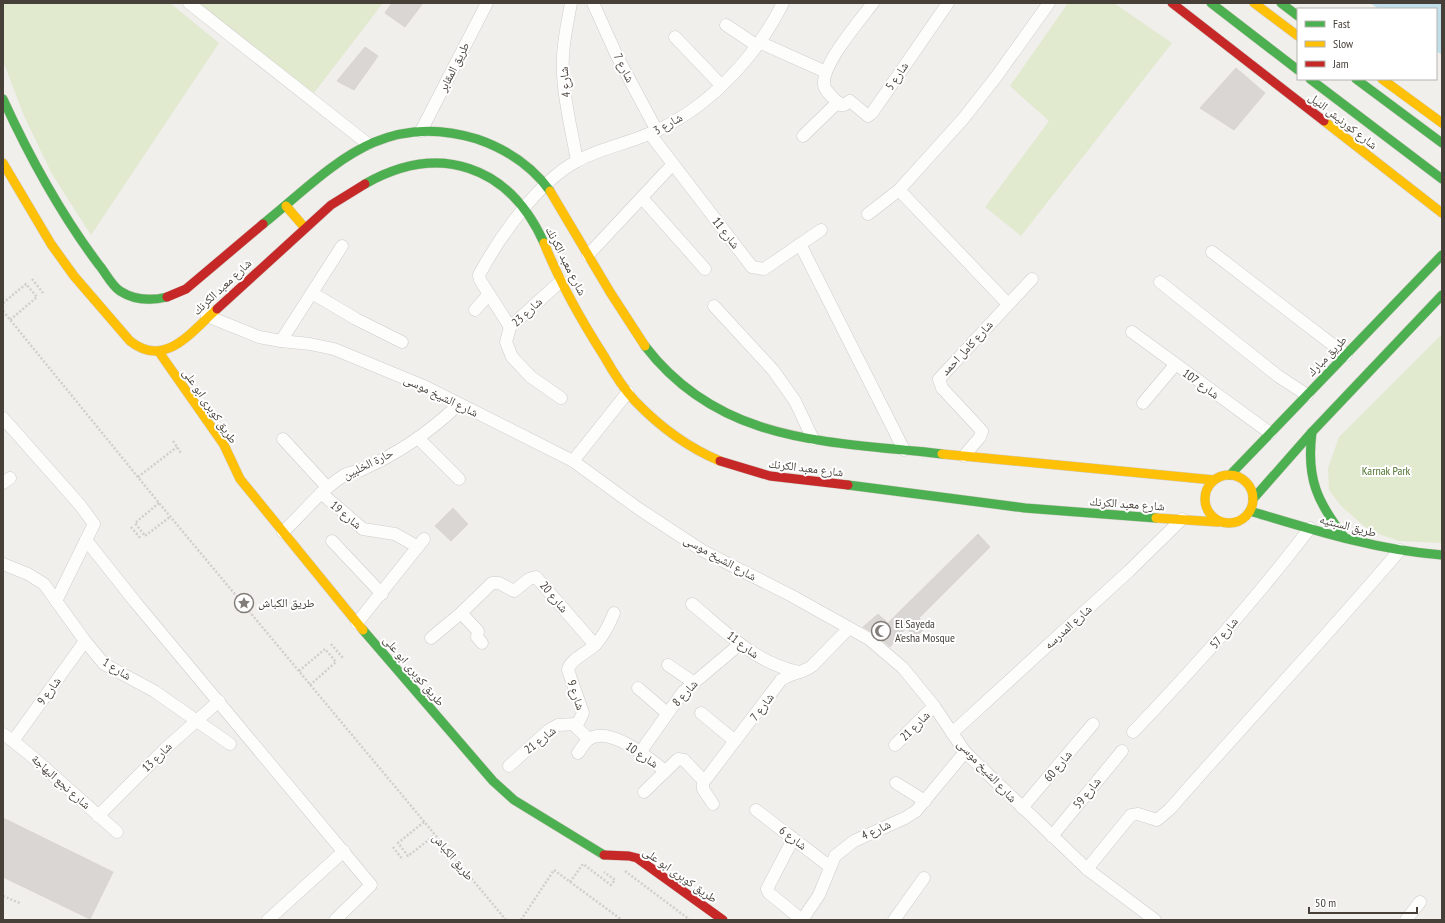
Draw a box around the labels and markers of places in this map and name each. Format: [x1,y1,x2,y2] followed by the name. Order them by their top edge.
[233,592,255,614] place icon: طريق الكباش
[258,595,315,610] place label: طريق الكباش
[895,616,955,645] place label: El Sayeda A'esha Mosque
[870,620,892,642] mosque icon: El Sayeda A'esha Mosque

